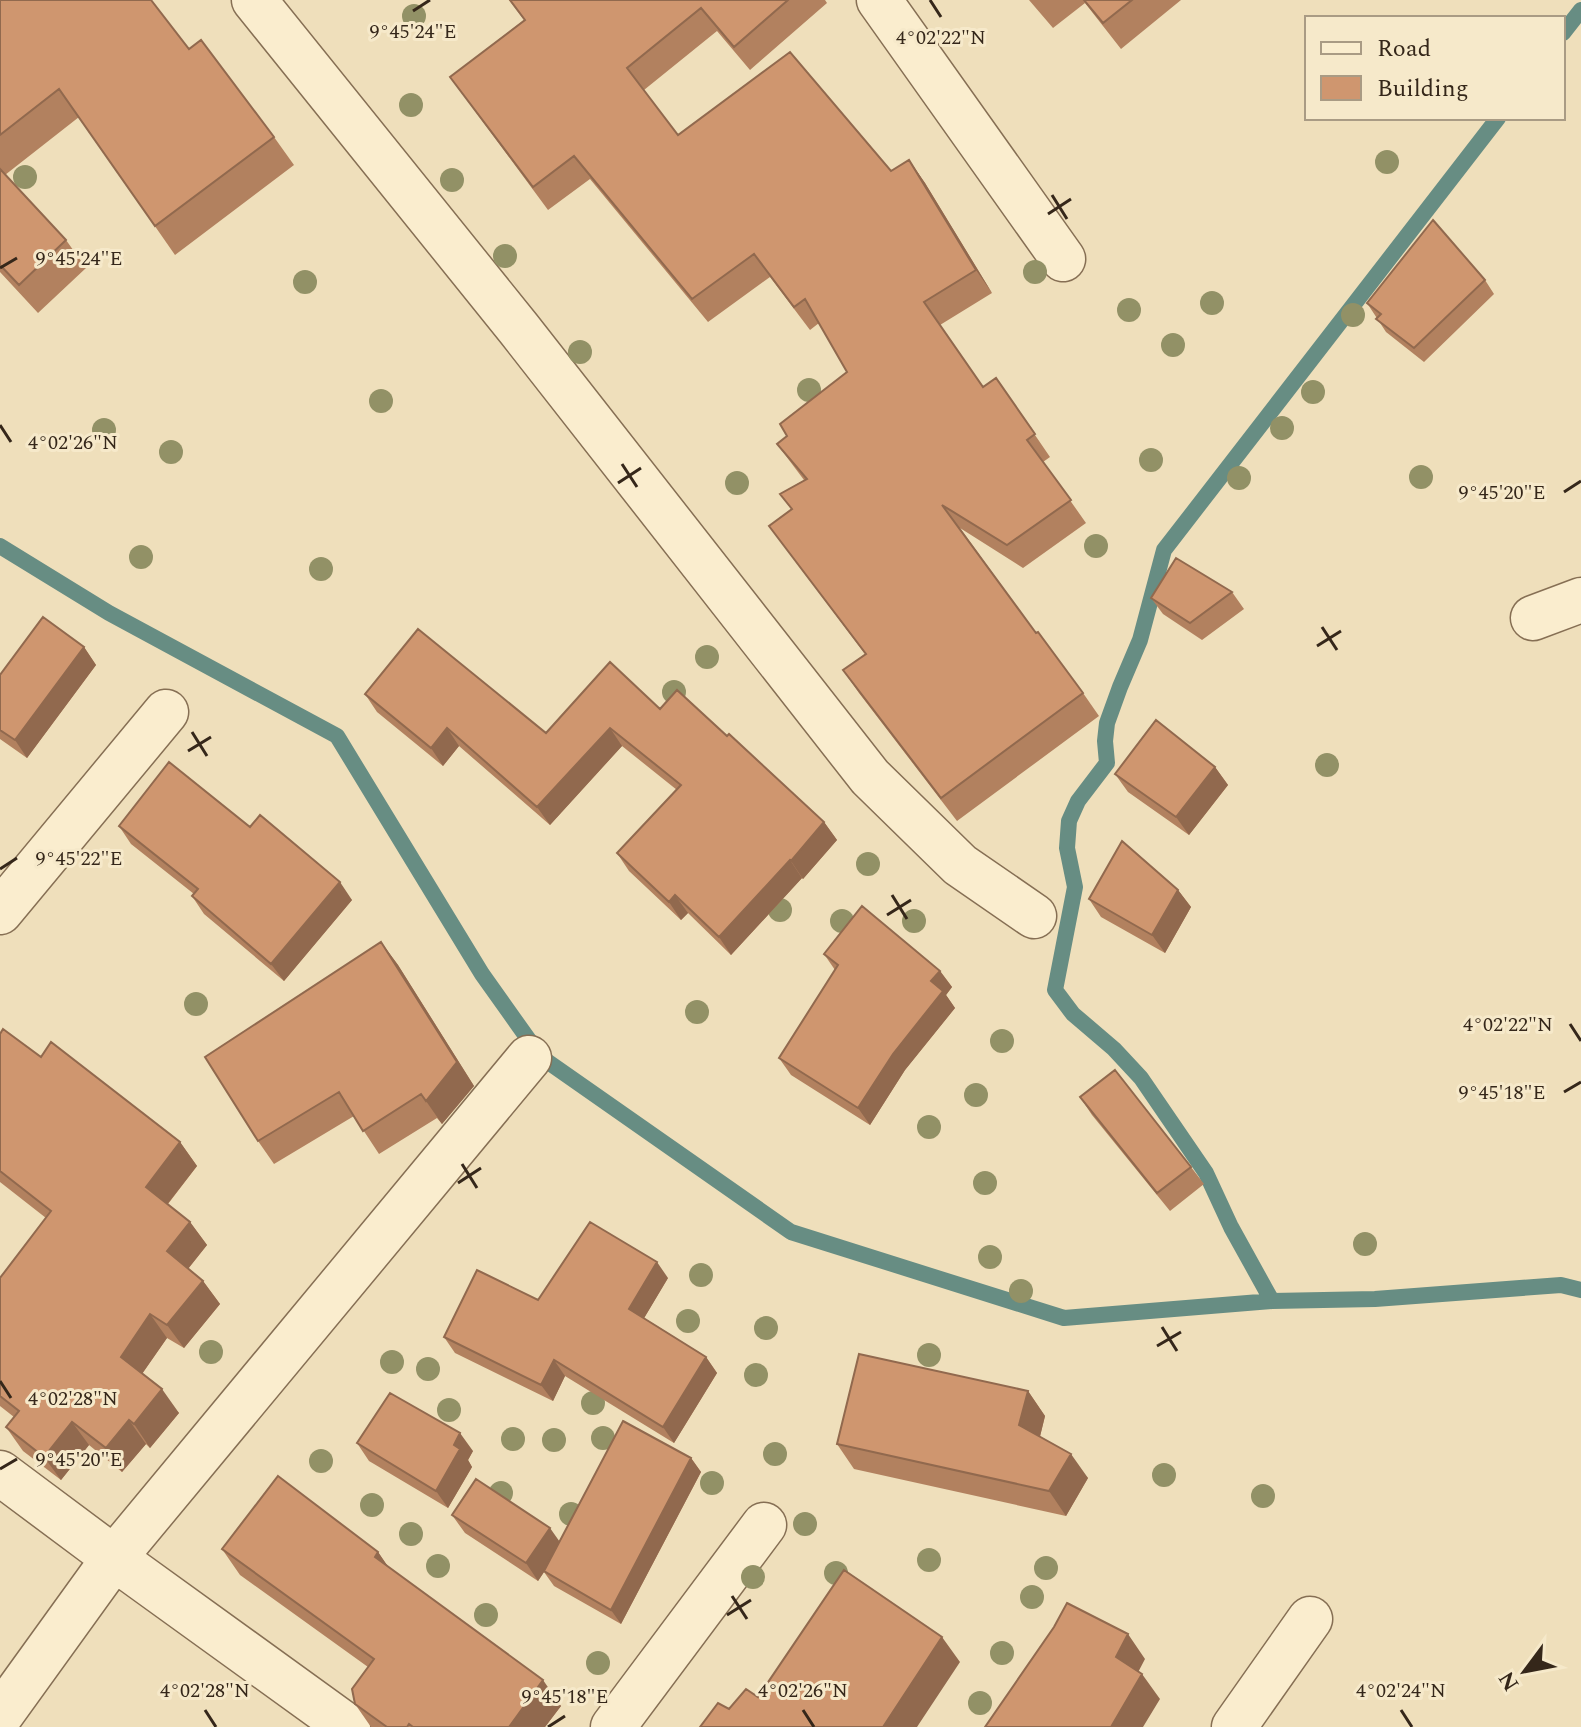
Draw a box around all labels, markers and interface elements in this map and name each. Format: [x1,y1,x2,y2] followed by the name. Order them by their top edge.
[1305,16,1565,120] legend
[369,17,457,47] text: 9°45'24"E
[896,23,986,53] text: 4°02'22"N
[1377,31,1431,67] text: Road
[1377,71,1469,107] text: Building
[35,244,123,274] text: 9°45'24"E
[28,428,118,458] text: 4°02'26"N
[1458,478,1546,508] text: 9°45'20"E
[35,844,123,874] text: 9°45'22"E
[1463,1010,1553,1040] text: 4°02'22"N
[1458,1078,1546,1108] text: 9°45'18"E
[28,1384,118,1414] text: 4°02'28"N
[35,1445,123,1475] text: 9°45'20"E
[1485,1631,1565,1711] north arrow
[1491,1664,1528,1697] text: N
[160,1676,250,1706] text: 4°02'28"N
[758,1676,848,1706] text: 4°02'26"N
[1356,1676,1446,1706] text: 4°02'24"N
[521,1682,609,1712] text: 9°45'18"E

